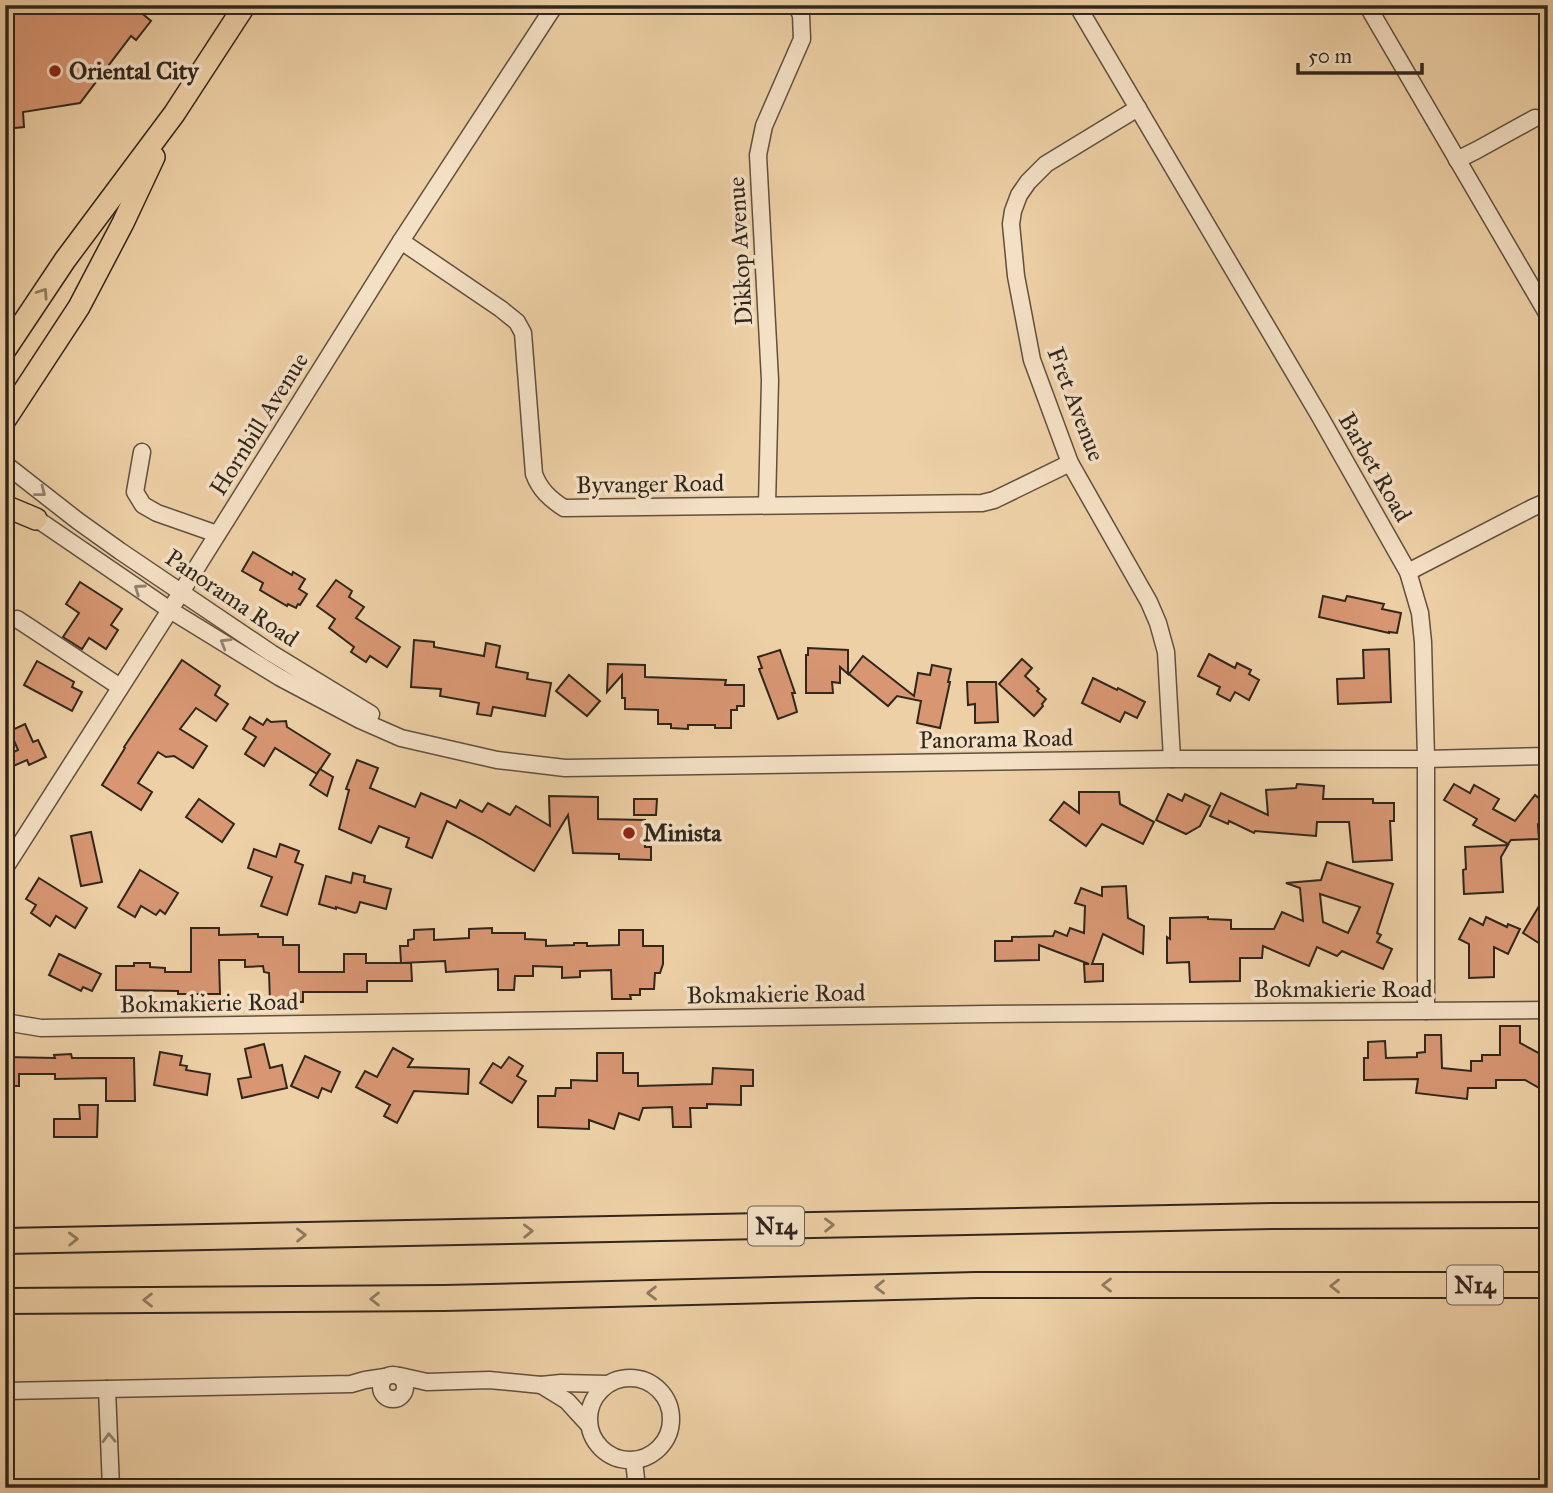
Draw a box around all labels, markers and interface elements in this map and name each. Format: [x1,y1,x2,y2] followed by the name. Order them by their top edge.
[1298,32,1422,76] scale bar
[1308,43,1353,69] text: 50 m
[69,56,200,86] place label: Oriental City
[47,63,63,79] marker: Oriental City
[721,176,759,326] street label: Dikkop Avenue
[35,288,47,301] one-way arrow
[1041,343,1111,465] street label: Fret Avenue
[203,347,315,501] street label: Hornbill Avenue
[1332,407,1418,527] street label: Barbet Road
[576,468,724,500] street label: Byvanger Road
[34,484,46,497] one-way arrow
[160,542,304,654] street label: Panorama Road
[134,585,147,597] one-way arrow
[219,639,232,652] one-way arrow
[919,723,1073,755] street label: Panorama Road
[643,818,722,848] place label: Minista
[621,825,637,841] marker: Minista
[1254,974,1432,1004] street label: Bokmakierie Road
[686,977,866,1011] street label: Bokmakierie Road
[119,986,299,1020] street label: Bokmakierie Road
[748,1206,804,1246] road number: N14
[825,1217,835,1233] one-way arrow
[523,1223,534,1238] one-way arrow
[296,1227,307,1243] one-way arrow
[68,1232,79,1247] one-way arrow
[1447,1266,1503,1304] road number: N14
[1101,1277,1112,1293] one-way arrow
[1329,1278,1339,1294] one-way arrow
[874,1279,884,1295] one-way arrow
[647,1285,657,1301] one-way arrow
[370,1291,380,1307] one-way arrow
[142,1292,153,1308] one-way arrow
[102,1433,117,1444] one-way arrow

